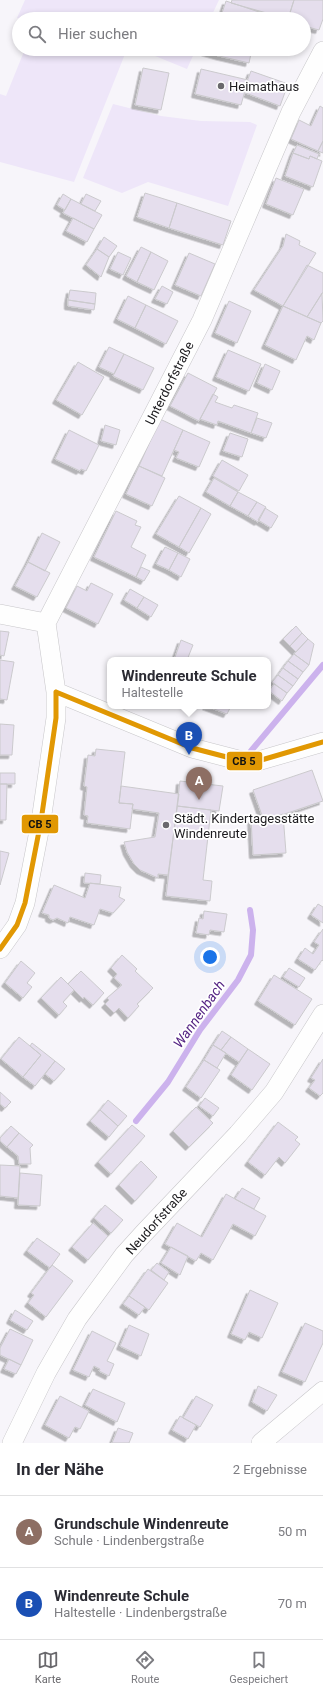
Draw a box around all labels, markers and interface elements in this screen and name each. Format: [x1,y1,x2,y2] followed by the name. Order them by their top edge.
[12,12,311,56] search box
[26,23,48,45] icon: search
[58,25,137,43] text: Hier suchen
[229,79,299,94] place label: Heimathaus
[216,81,226,91] marker: Heimathaus
[142,339,197,427] street label: Unterdorfstraße
[107,657,271,709] popup
[121,667,257,685] text: Windenreute Schule
[121,685,183,700] text: Haltestelle
[176,722,202,755] pin: B
[226,751,263,771] line badge: CB 5
[232,755,256,768] text: CB 5
[186,767,212,800] pin: A
[174,811,314,841] place label: Städt. Kindertagesstätte Windenreute
[21,814,59,834] line badge: CB 5
[28,818,52,831] text: CB 5
[161,820,171,830] marker: Städt. Kindertagesstätte Windenreute
[200,947,220,967] your location
[170,977,228,1051] water label: Wannenbach
[123,1185,190,1258] street label: Neudorfstraße
[16,1459,104,1479] text: In der Nähe
[233,1462,307,1477] text: 2 Ergebnisse
[54,1515,229,1533] text: Grundschule Windenreute
[25,1524,33,1539] text: A
[278,1524,307,1539] text: 50 m
[54,1533,204,1548] text: Schule · Lindenbergstraße
[54,1587,189,1605] text: Windenreute Schule
[25,1596,33,1611] text: B
[278,1596,307,1611] text: 70 m
[54,1605,227,1620] text: Haltestelle · Lindenbergstraße
[35,1649,61,1686] tab: Karte
[131,1649,159,1686] tab: Route
[229,1649,288,1686] tab: Gespeichert

